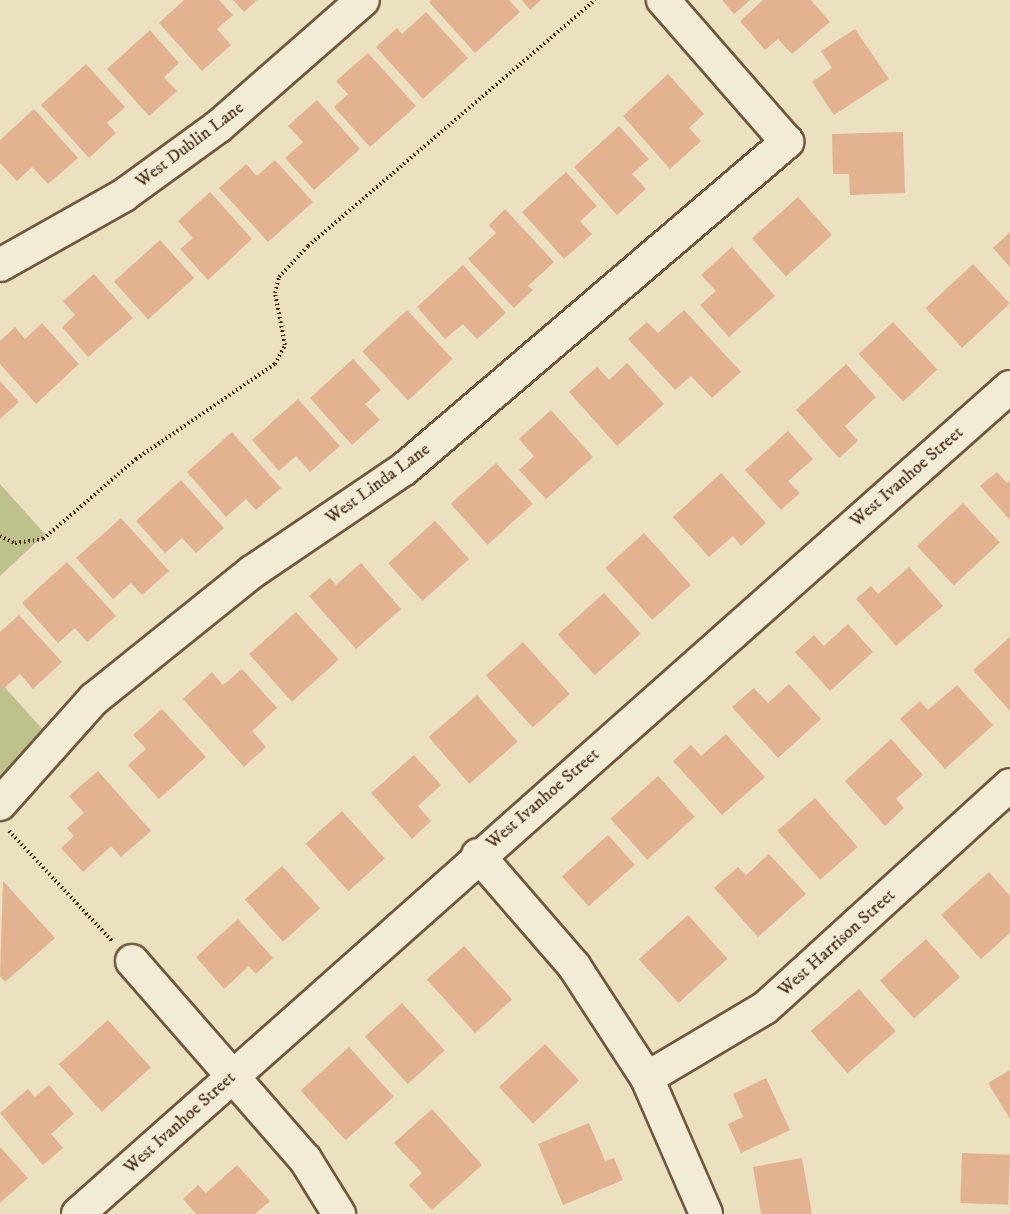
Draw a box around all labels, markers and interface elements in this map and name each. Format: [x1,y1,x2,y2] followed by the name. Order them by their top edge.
[132,97,248,193] street label: West Dublin Lane
[846,422,968,532] street label: West Ivanhoe Street
[322,439,434,529] street label: West Linda Lane
[482,744,604,854] street label: West Ivanhoe Street
[774,885,900,1001] street label: West Harrison Street
[120,1067,240,1179] street label: West Ivanhoe Street

